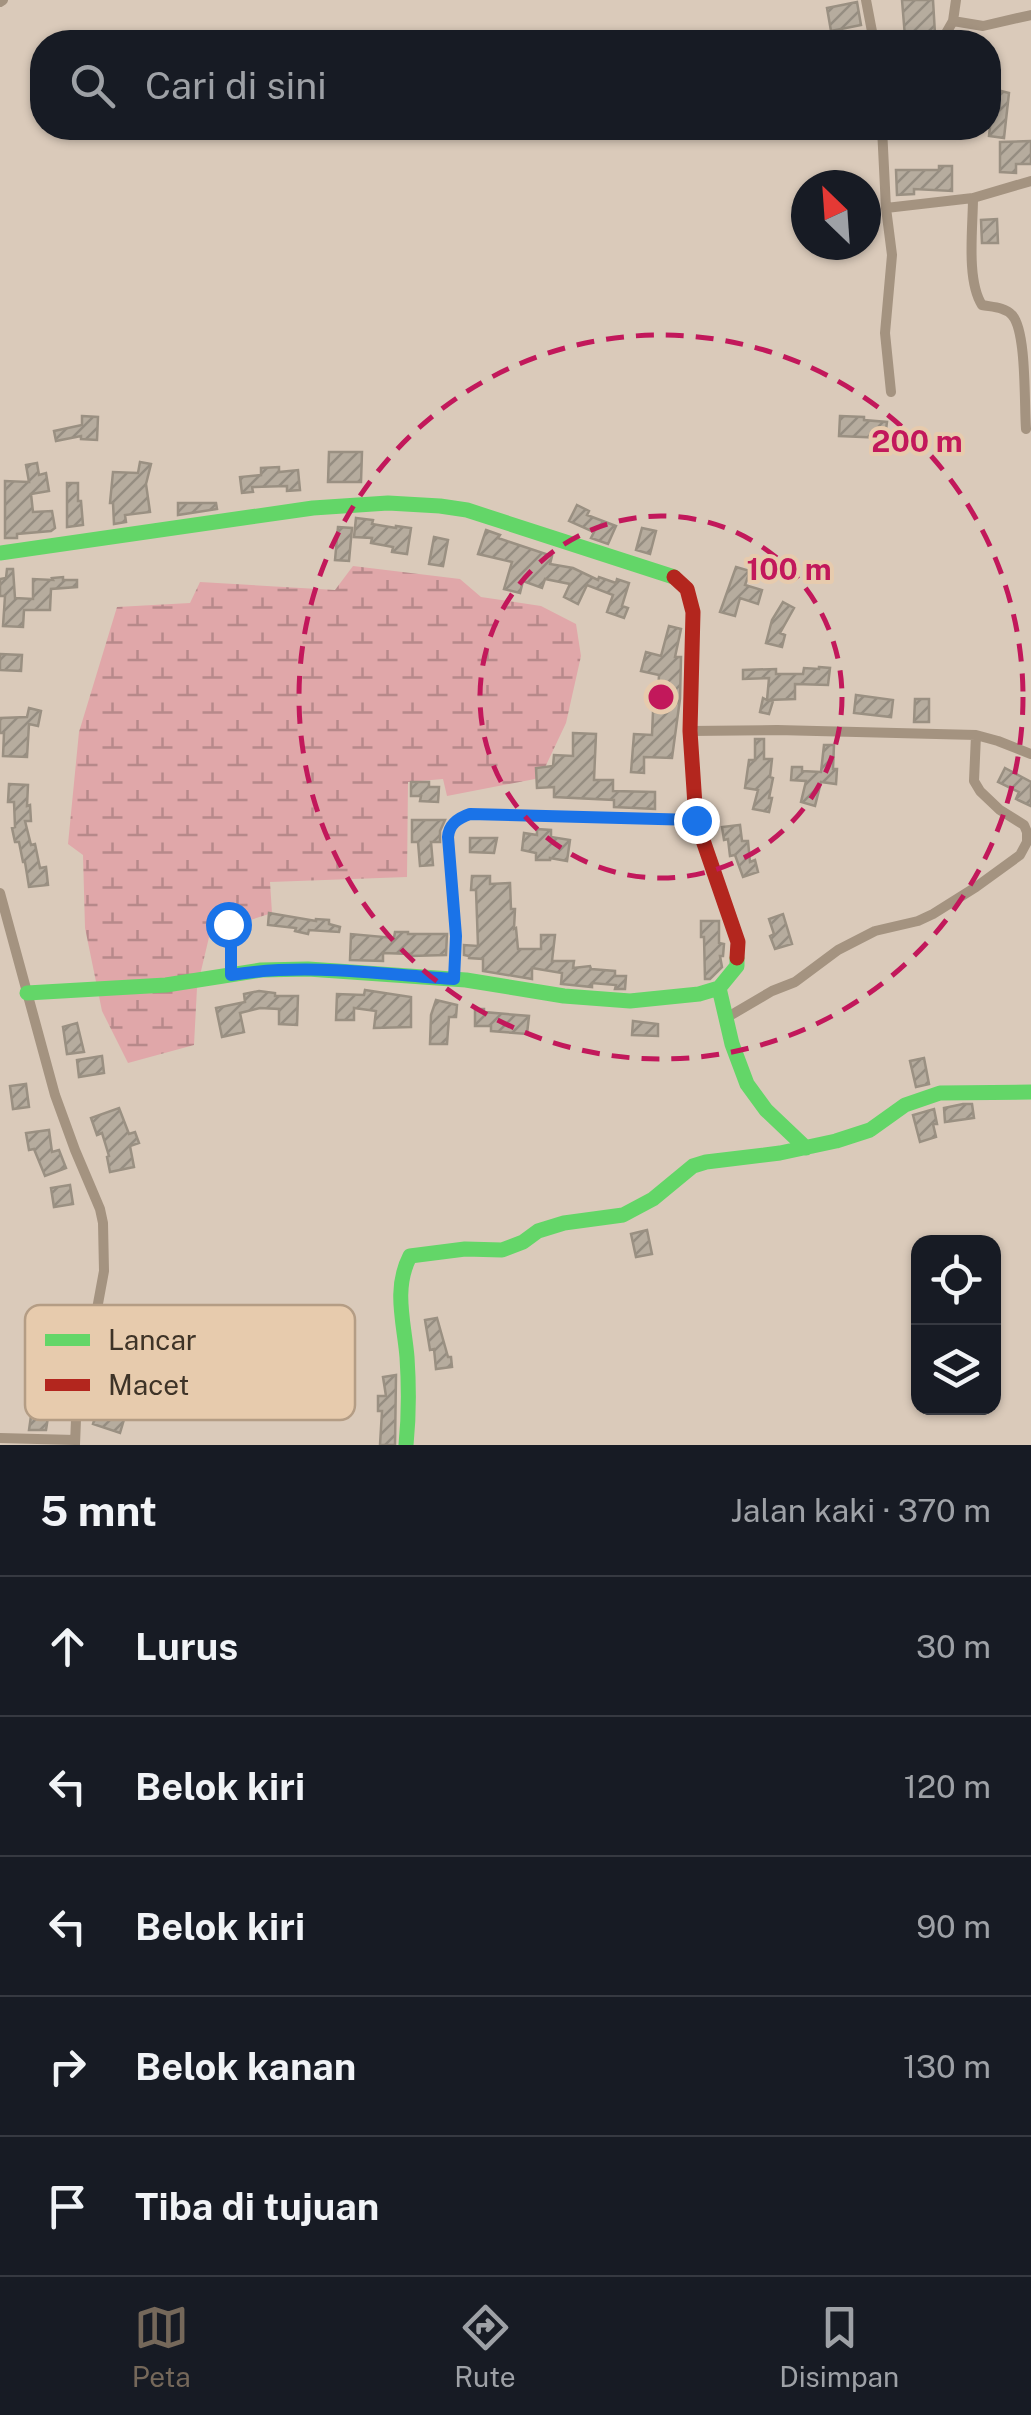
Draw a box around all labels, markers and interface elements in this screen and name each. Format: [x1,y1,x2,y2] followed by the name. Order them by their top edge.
[30,30,1001,140] search box
[65,58,120,113] icon: search
[145,63,327,108] text: Cari di sini
[791,170,881,260] north arrow
[871,423,963,459] text: 200 m
[746,551,832,587] text: 100 m
[643,679,679,715] centre of rings
[674,798,720,844] route end
[206,902,252,948] route start
[911,1235,1001,1415] map controls
[911,1235,1001,1325] button: locate
[25,1305,355,1420] legend
[108,1323,197,1356] text: Lancar
[911,1325,1001,1415] button: layers
[108,1368,189,1401] text: Macet
[40,1486,157,1535] text: 5 mnt
[730,1492,991,1529] text: Jalan kaki · 370 m
[40,1619,95,1674] icon: ahead
[135,1624,238,1669] text: Lurus
[916,1628,991,1665] text: 30 m
[40,1759,95,1814] icon: left
[135,1764,305,1809] text: Belok kiri
[904,1768,991,1805] text: 120 m
[40,1899,95,1954] icon: left
[135,1904,305,1949] text: Belok kiri
[916,1908,991,1945] text: 90 m
[40,2039,95,2094] icon: right
[135,2044,356,2089] text: Belok kanan
[903,2048,991,2085] text: 130 m
[40,2179,95,2234] icon: arrive
[135,2184,379,2229] text: Tiba di tujuan
[132,2300,191,2393] tab: Peta
[454,2300,516,2393] tab: Rute
[779,2300,899,2393] tab: Disimpan

